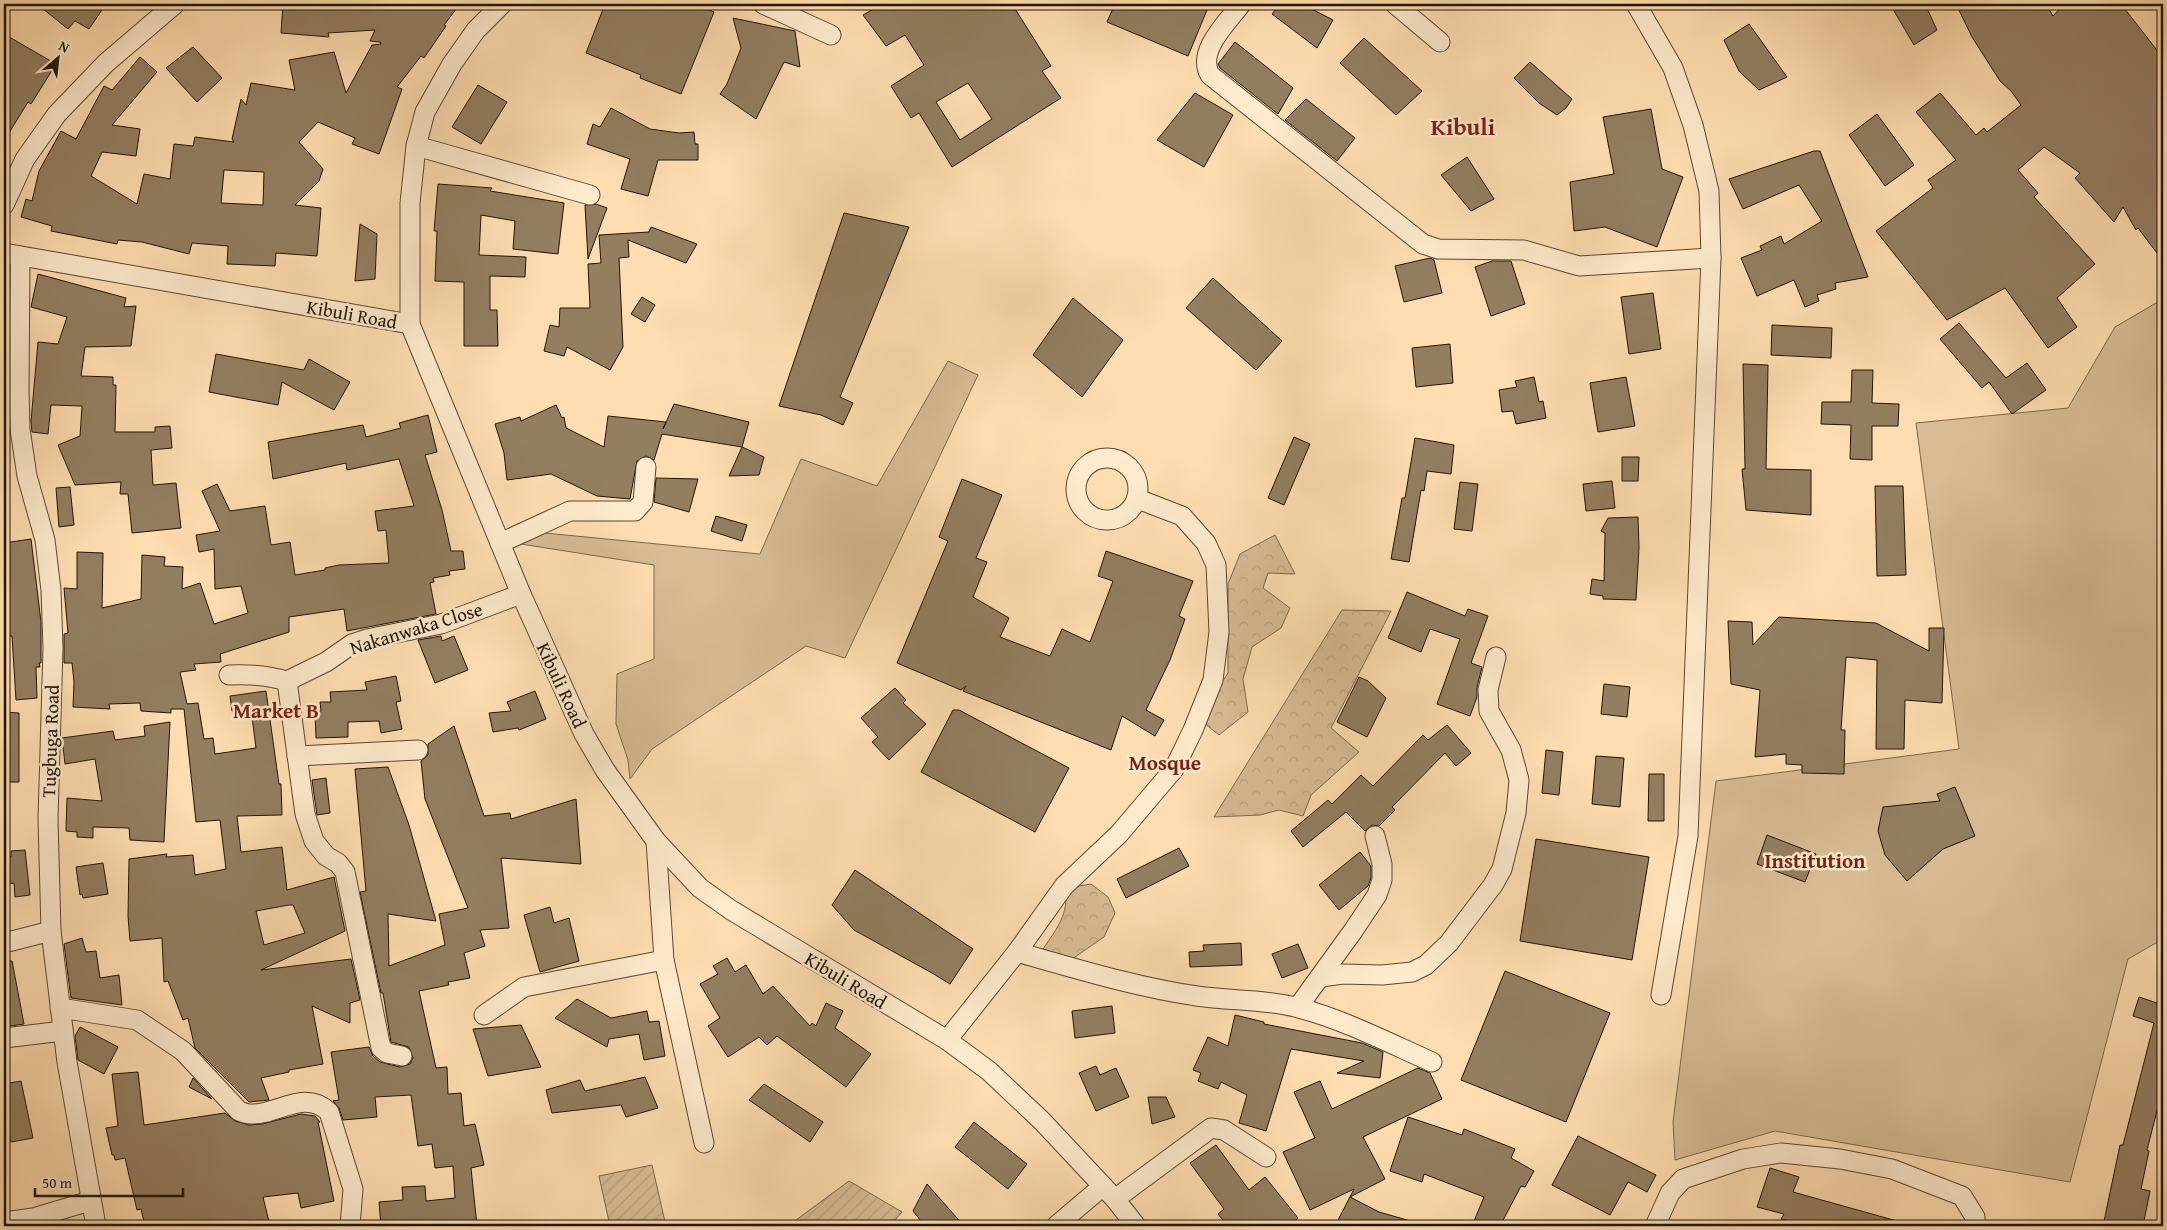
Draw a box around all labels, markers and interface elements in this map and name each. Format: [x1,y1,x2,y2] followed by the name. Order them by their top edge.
[32,32,82,82] north arrow
[55,35,73,58] text: N
[1431,109,1495,144] district label: Kibuli
[305,292,400,336] street label: Kibuli Road
[346,594,486,661] street label: Nakanwaka Close
[530,638,594,733] street label: Kibuli Road
[34,683,66,798] street label: Tugbuga Road
[233,695,319,726] district label: Market B
[1129,747,1201,778] district label: Mosque
[1764,845,1866,876] district label: Institution
[800,944,893,1016] street label: Kibuli Road
[35,1165,182,1197] scale bar
[42,1172,73,1193] text: 50 m

